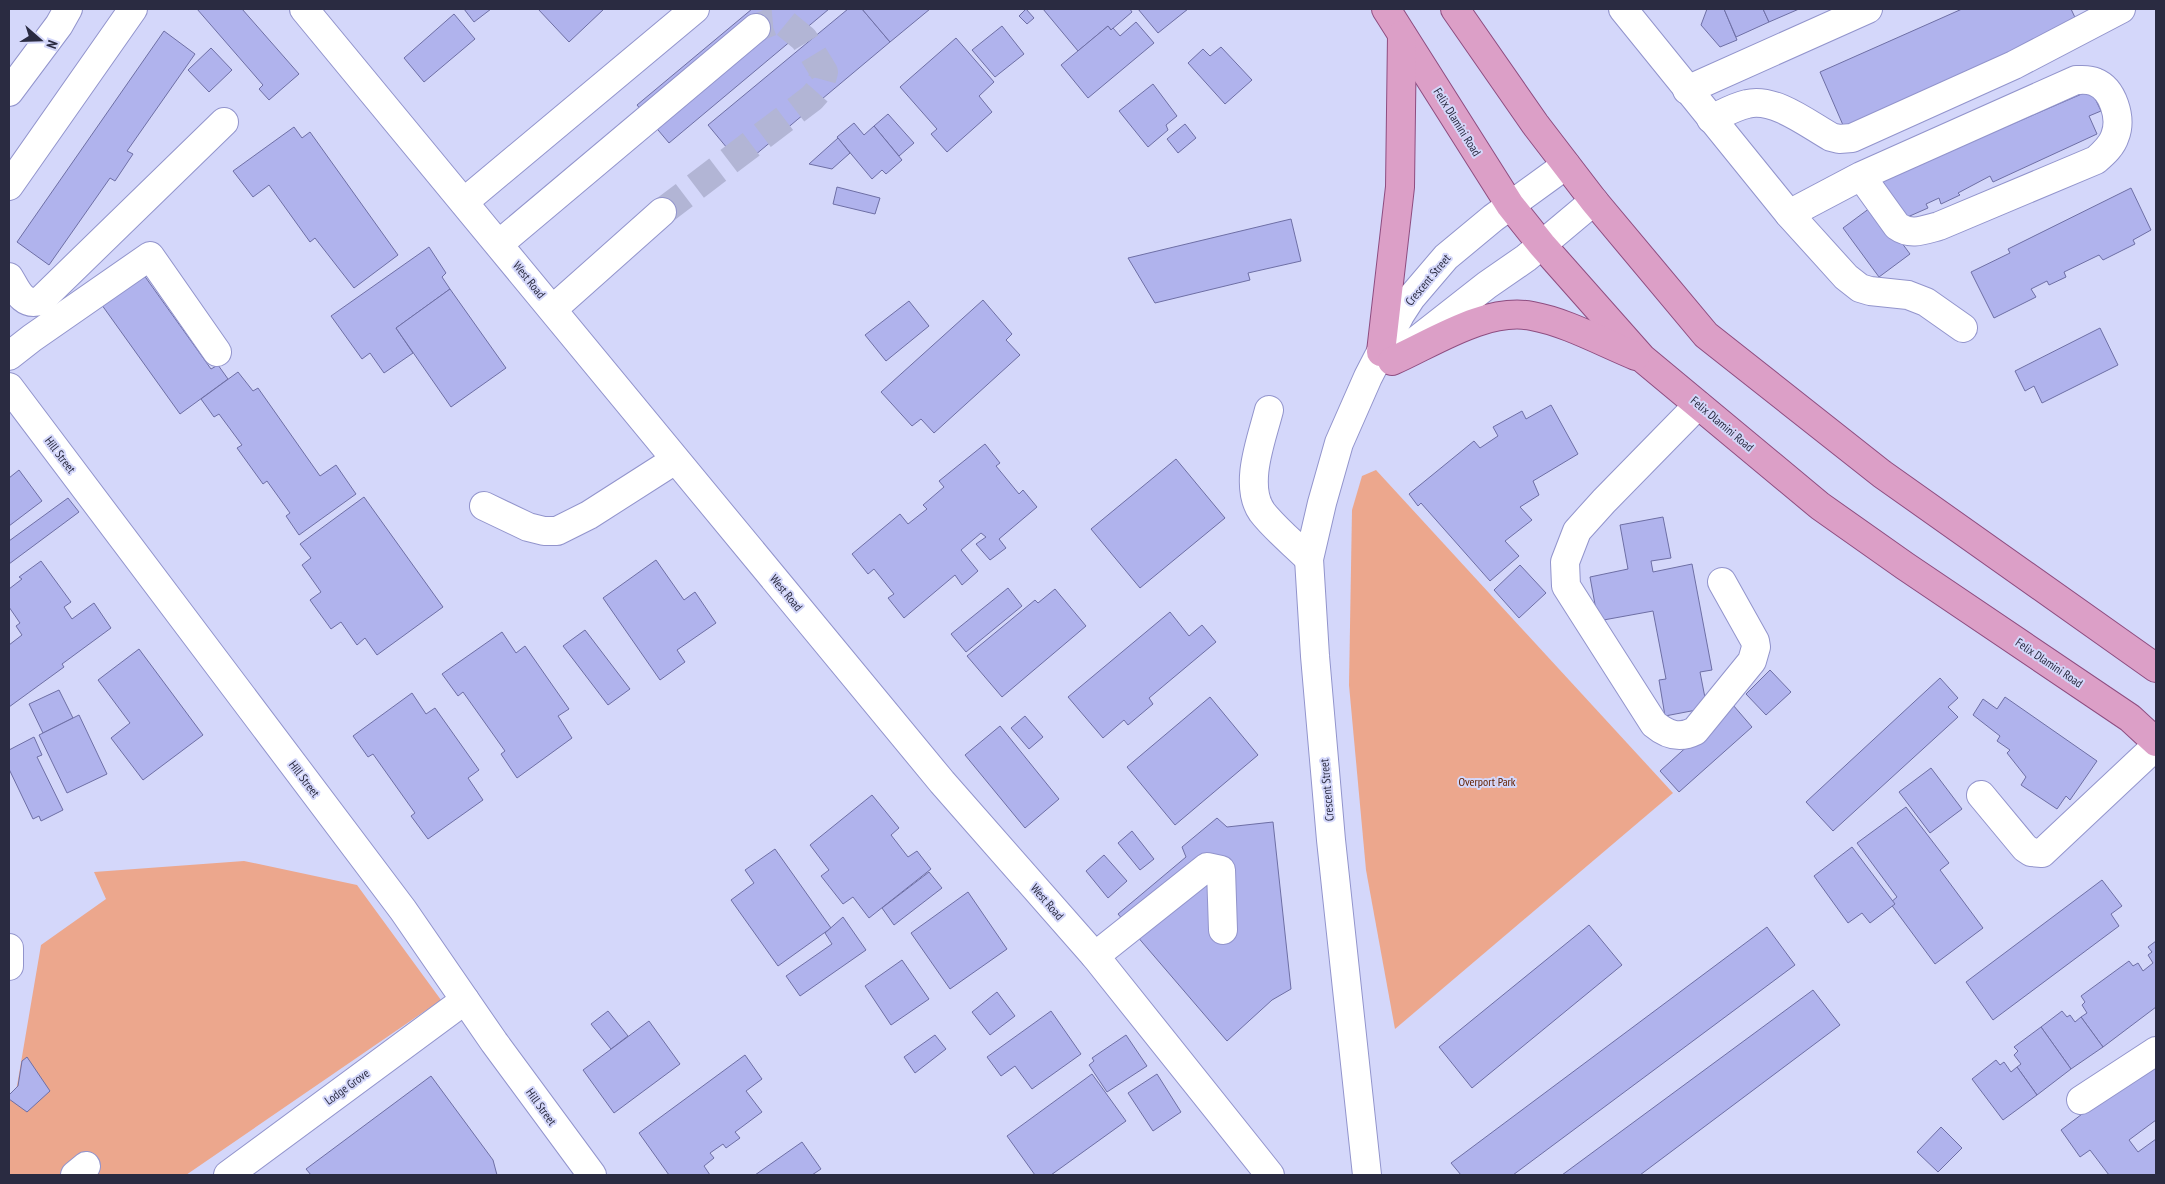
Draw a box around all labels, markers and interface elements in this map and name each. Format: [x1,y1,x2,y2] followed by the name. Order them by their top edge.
[15,15,65,65] north arrow
[42,38,62,51] text: N
[1430,85,1484,159] street label: Felix Dlamini Road
[1402,250,1454,308] street label: Crescent Street
[510,258,549,301] street label: West Road
[1688,393,1757,454] street label: Felix Dlamini Road
[42,433,79,477] street label: Hill Street
[767,571,806,614] street label: West Road
[2013,635,2086,691] street label: Felix Dlamini Road
[286,757,323,801] street label: Hill Street
[1316,758,1337,822] street label: Crescent Street
[1458,774,1516,789] park label: Overport Park
[1028,881,1067,923] street label: West Road
[322,1065,372,1108] street label: Lodge Grove
[523,1085,560,1129] street label: Hill Street

